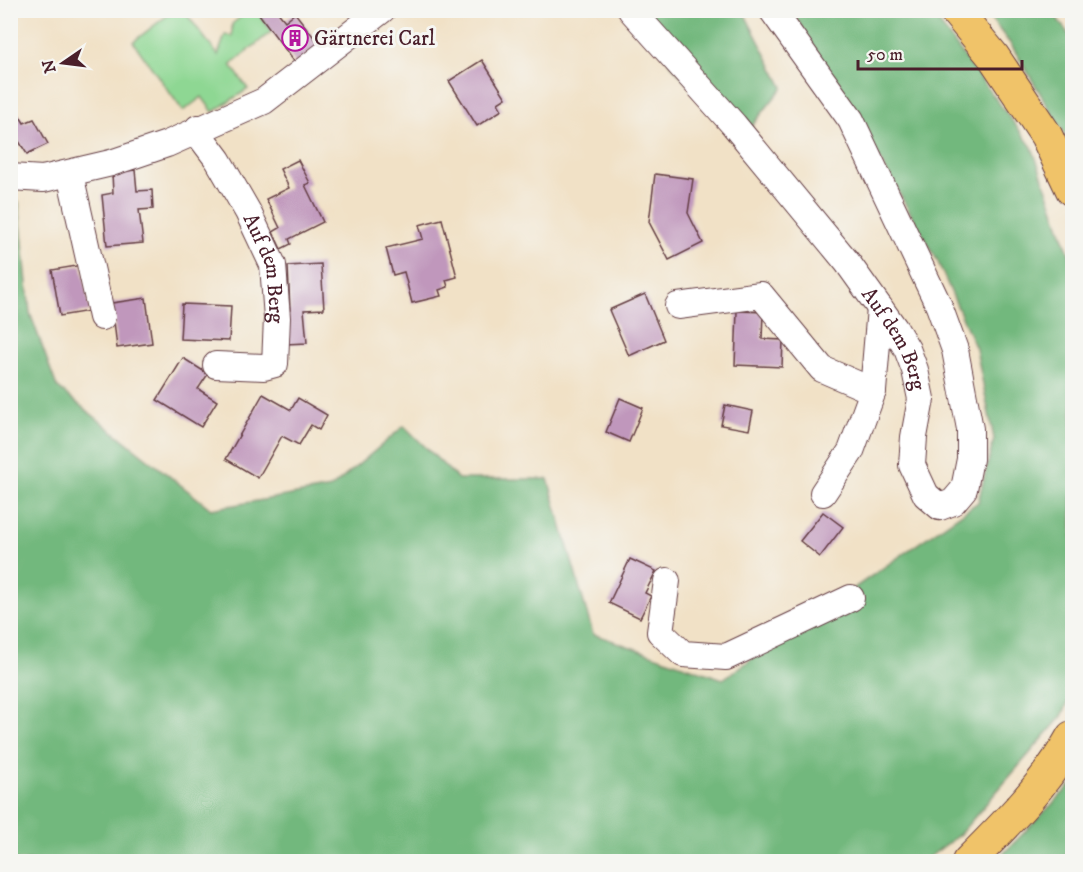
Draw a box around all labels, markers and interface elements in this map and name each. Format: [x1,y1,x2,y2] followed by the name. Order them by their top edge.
[280,23,310,53] building icon: Gärtnerei Carl
[314,26,436,52] place label: Gärtnerei Carl
[33,33,93,93] north arrow
[858,33,1022,71] scale bar
[867,44,903,66] text: 50 m
[38,58,61,75] text: N
[237,209,289,325] street label: Auf dem Berg
[855,283,931,393] street label: Auf dem Berg

